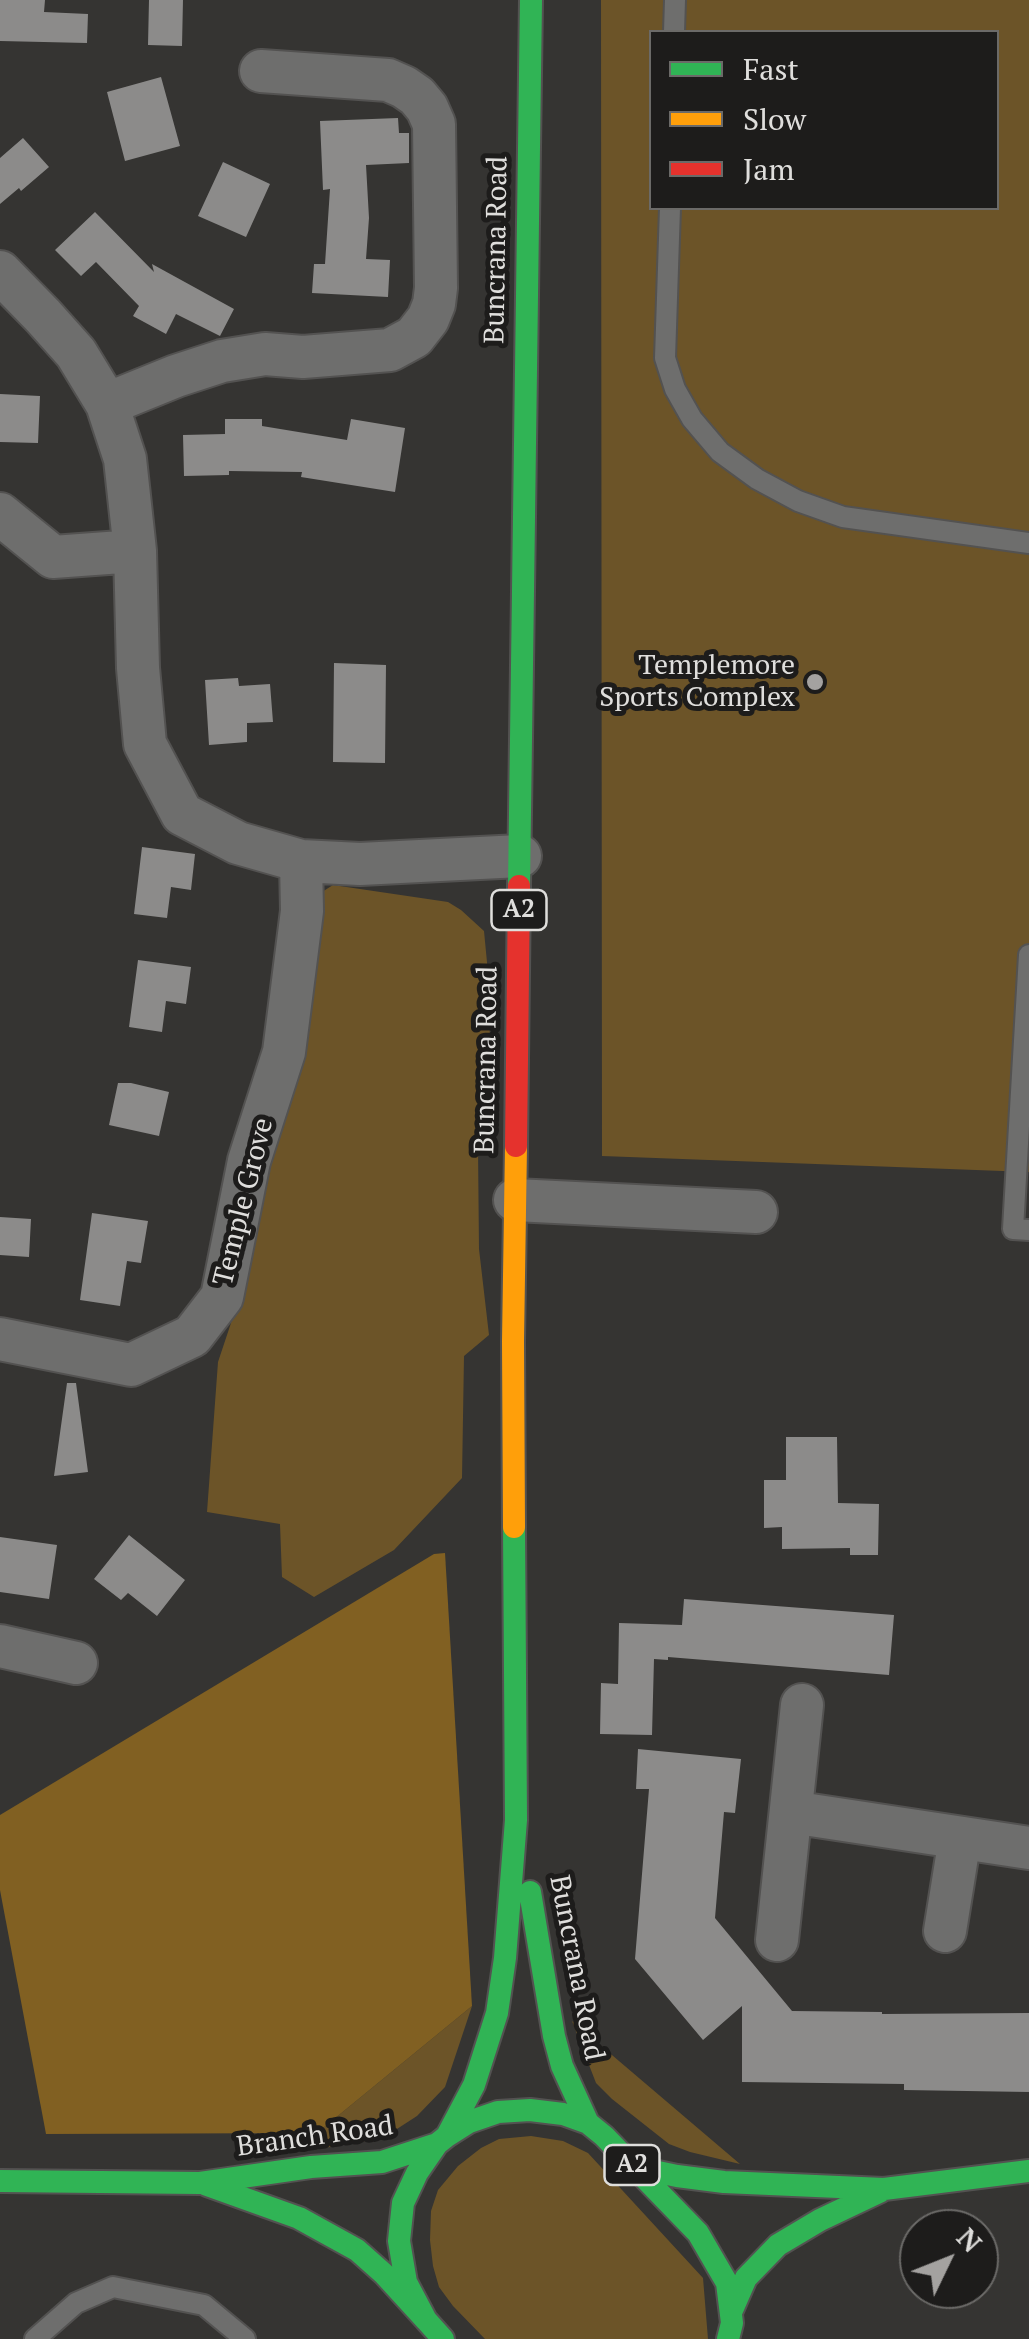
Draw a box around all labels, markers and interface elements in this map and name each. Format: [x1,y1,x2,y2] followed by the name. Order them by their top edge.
[649,30,999,210] legend
[743,49,799,89] text: Fast
[743,99,806,139] text: Slow
[743,149,794,189] text: Jam
[479,156,515,344] street label: Buncrana Road
[599,649,795,715] place label: Templemore Sports Complex
[804,671,826,693] marker: Templemore Sports Complex
[492,890,546,930] road number: A2
[469,966,505,1154] street label: Buncrana Road
[207,1115,281,1289] street label: Temple Grove
[542,1873,610,2063] street label: Buncrana Road
[235,2109,395,2165] street label: Branch Road
[604,2145,660,2185] road number: A2
[899,2209,999,2309] north arrow
[949,2219,991,2260] text: N

